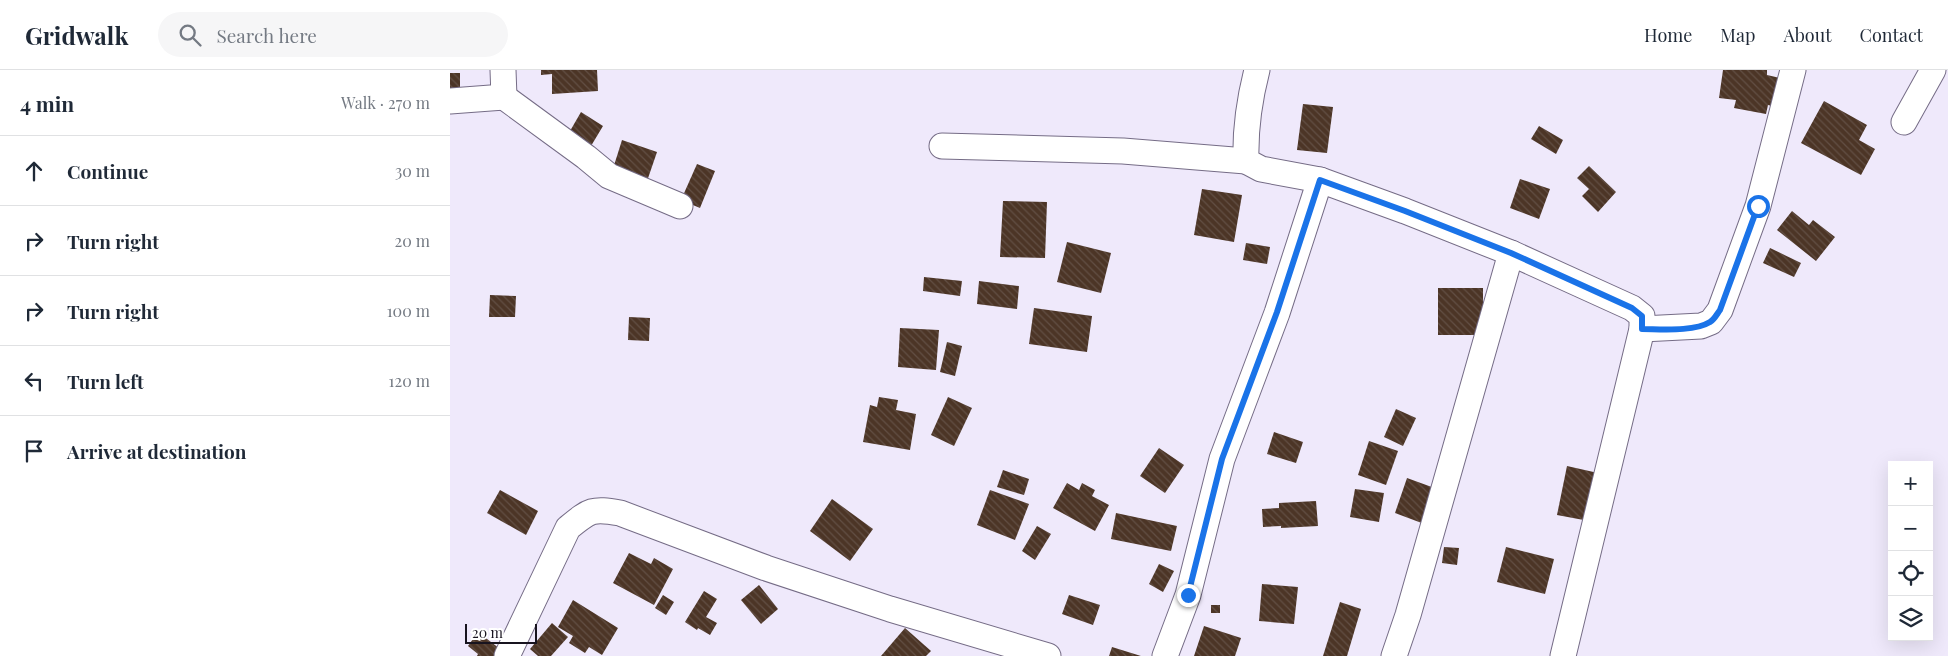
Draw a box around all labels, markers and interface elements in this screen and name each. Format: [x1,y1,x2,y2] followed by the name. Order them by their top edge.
[158,12,508,57] search box
[25,19,128,51] text: Gridwalk
[176,21,204,49] icon: search
[216,22,317,48] text: Search here
[1644,23,1692,47] text: Home
[1720,23,1755,47] text: Map
[1783,23,1832,47] text: About
[1860,23,1923,47] text: Contact
[20,89,74,117] text: 4 min
[341,92,430,113] text: Walk · 270 m
[20,157,48,185] icon: ahead
[67,158,148,184] text: Continue
[395,160,430,181] text: 30 m
[1747,195,1770,218] route start
[20,227,48,255] icon: right
[67,228,159,254] text: Turn right
[395,230,430,251] text: 20 m
[20,297,48,325] icon: right
[67,298,159,324] text: Turn right
[387,300,430,321] text: 100 m
[20,367,48,395] icon: left
[67,368,144,394] text: Turn left
[389,370,430,391] text: 120 m
[20,437,48,465] icon: arrive
[67,438,247,464] text: Arrive at destination
[1888,461,1933,641] map controls
[1888,461,1933,506] button: +
[1888,506,1933,551] button: −
[1888,551,1933,596] button: locate
[1177,584,1200,607] route end
[1888,596,1933,641] button: layers
[465,621,538,644] scale bar
[472,623,503,642] text: 20 m

